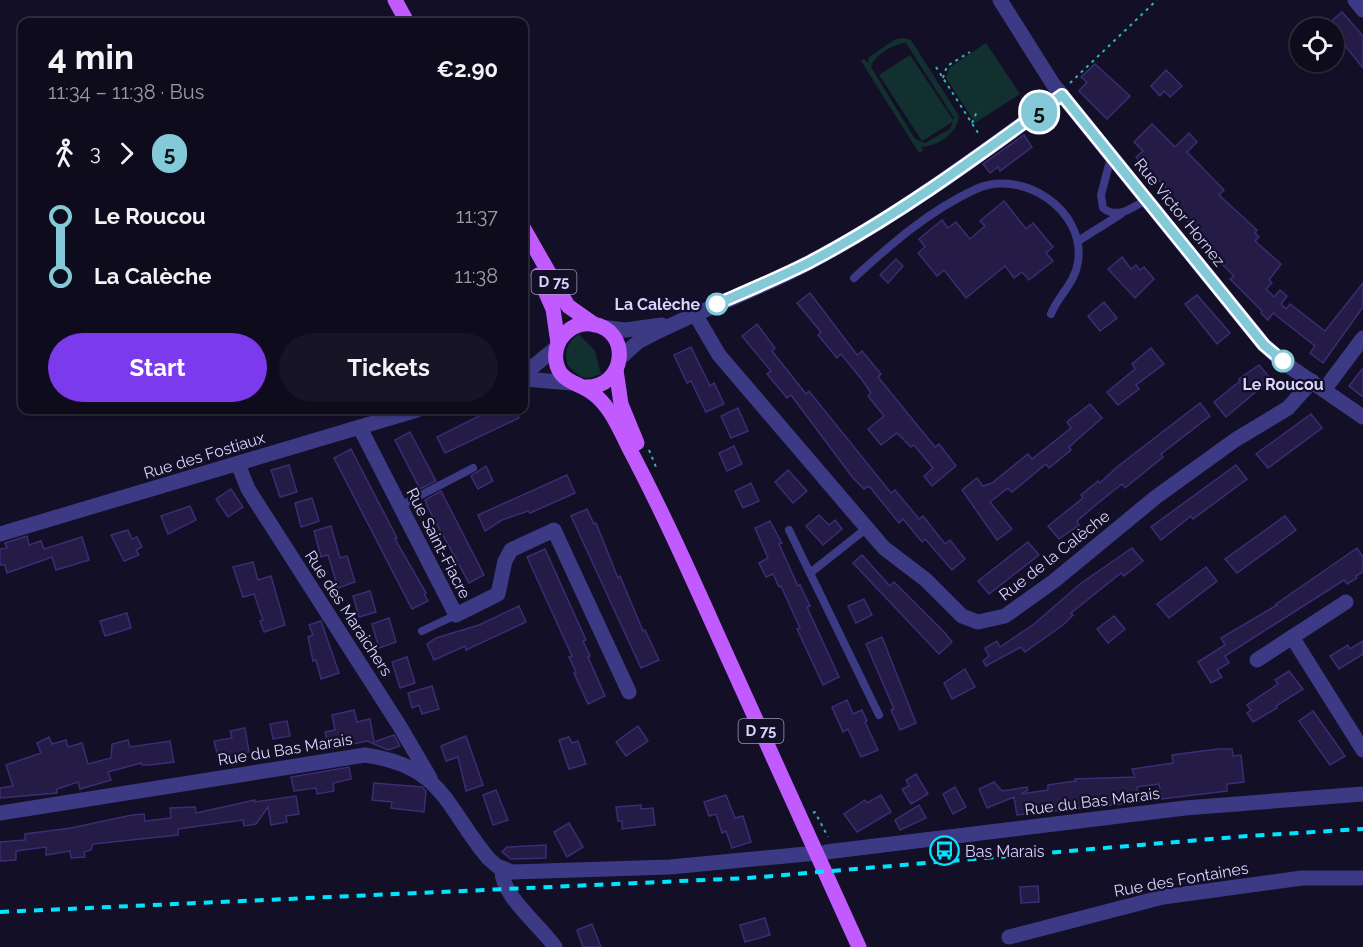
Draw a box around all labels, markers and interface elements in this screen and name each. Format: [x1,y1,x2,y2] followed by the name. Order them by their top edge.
[1290,18,1344,72] map controls
[1290,18,1344,72] button: locate
[48,38,134,77] text: 4 min
[437,56,498,82] text: €2.90
[48,80,204,104] text: 11:34 – 11:38 · Bus
[1020,92,1058,132] line badge: 5
[1033,100,1045,125] text: 5
[48,137,81,170] icon: walk
[110,137,143,170] icon: forward
[90,141,101,165] text: 3
[164,141,175,166] text: 5
[1130,155,1229,270] street label: Rue Victor Hornez
[94,203,206,229] text: Le Roucou
[456,204,498,228] text: 11:37
[94,263,212,289] text: La Calèche
[455,264,498,288] text: 11:38
[532,270,576,294] road number: D 75
[706,293,728,315] marker: La Calèche
[615,295,700,314] place label: La Calèche
[48,333,267,402] button: Start
[279,333,498,402] button: Tickets
[1272,350,1294,372] marker: Le Roucou
[1242,375,1324,394] place label: Le Roucou
[141,428,267,483] street label: Rue des Fostiaux
[402,485,475,602] street label: Rue Saint-Fiacre
[995,506,1113,604] street label: Rue de la Calèche
[301,547,396,680] street label: Rue des Maraichers
[738,719,783,743] road number: D 75
[216,729,354,770] street label: Rue du Bas Marais
[1023,784,1161,819] street label: Rue du Bas Marais
[928,835,960,867] bus stop icon: Bas Marais
[965,842,1045,861] place label: Bas Marais
[1112,858,1250,901] street label: Rue des Fontaines

